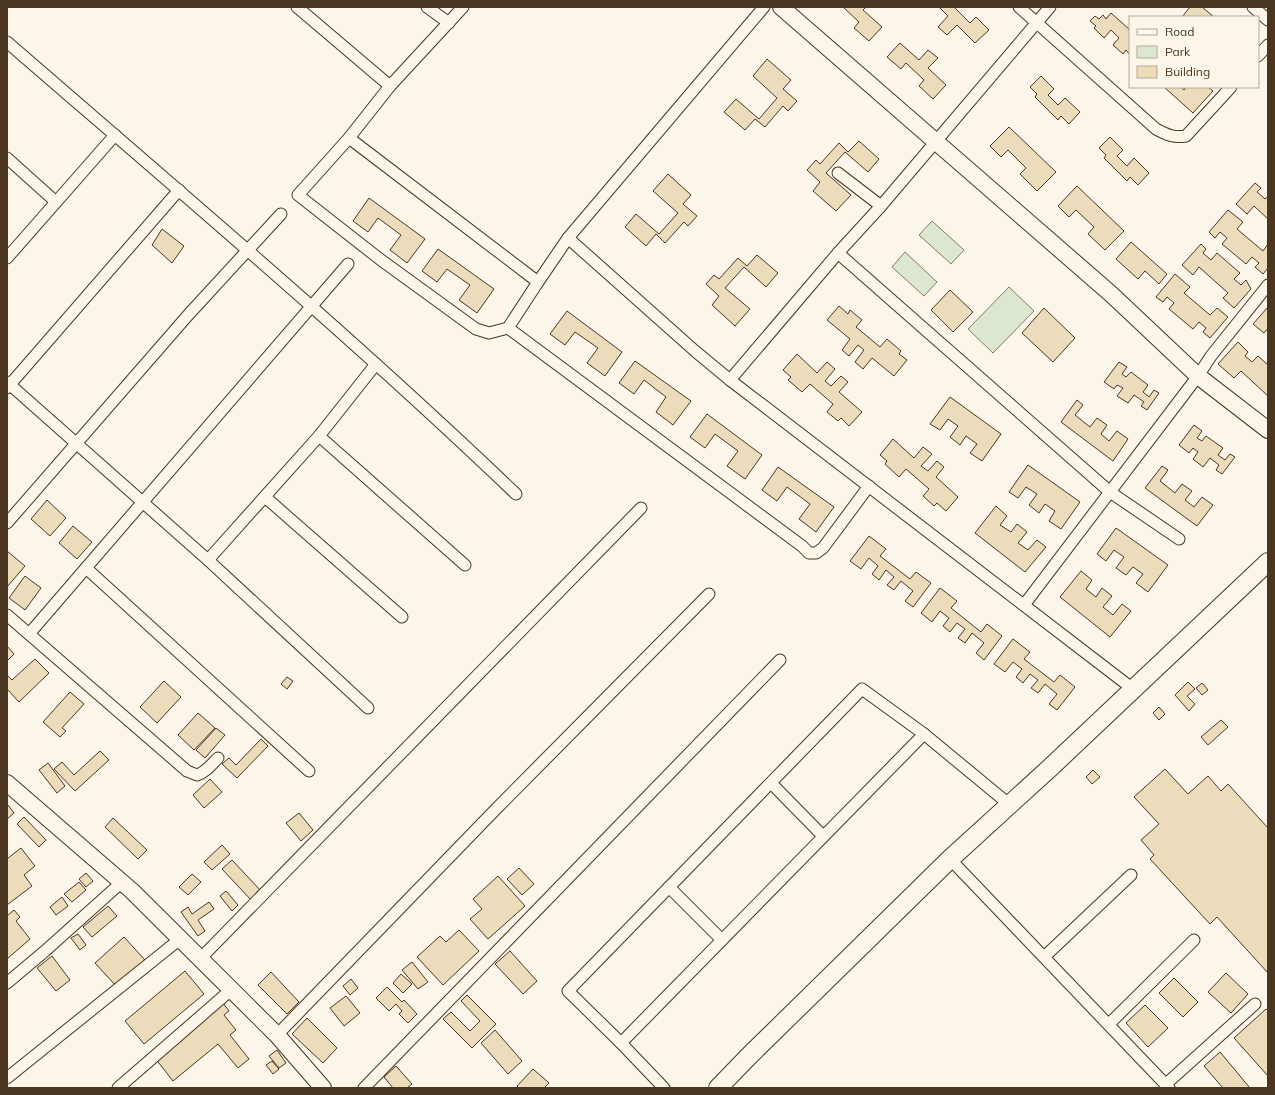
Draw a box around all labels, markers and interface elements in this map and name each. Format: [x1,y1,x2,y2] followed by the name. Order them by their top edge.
[1129,16,1259,88] legend
[1165,24,1194,39] text: Road
[1165,44,1191,59] text: Park
[1165,64,1210,79] text: Building

